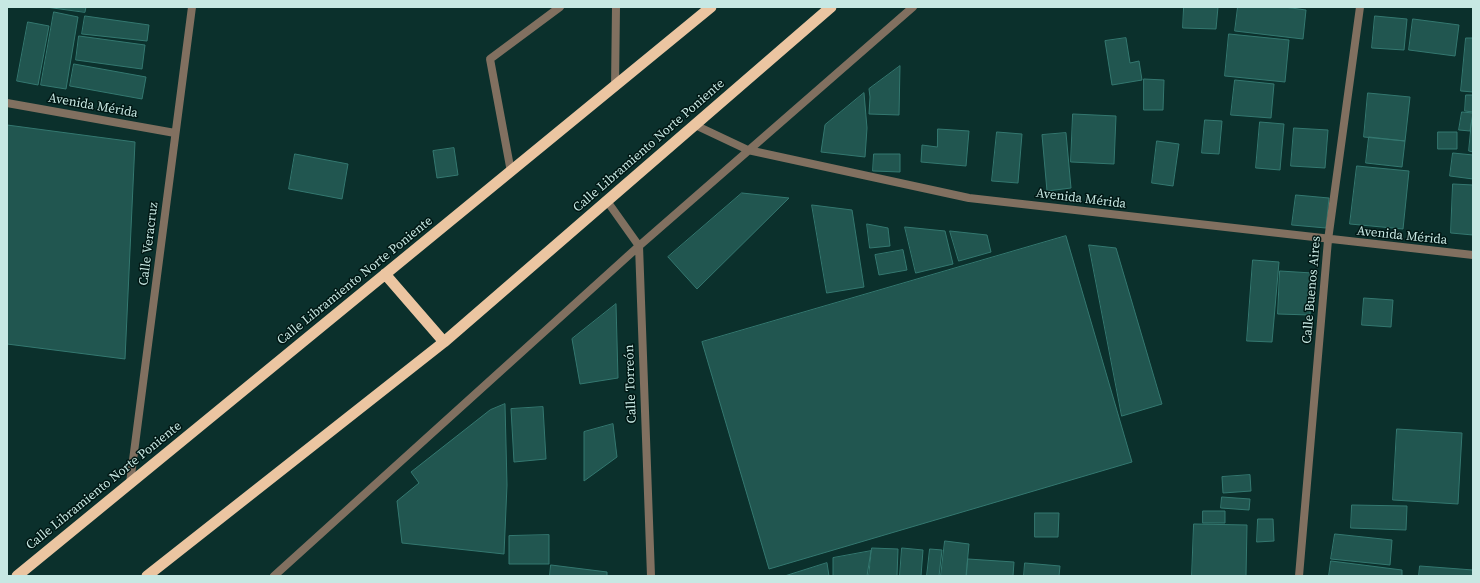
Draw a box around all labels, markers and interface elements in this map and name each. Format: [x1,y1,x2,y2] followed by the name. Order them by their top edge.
[570,76,728,216] street label: Calle Libramiento Norte Poniente
[47,90,139,122] street label: Avenida Mérida
[1035,186,1127,212] street label: Avenida Mérida
[136,201,162,287] street label: Calle Veracruz
[274,213,436,349] street label: Calle Libramiento Norte Poniente
[1356,223,1448,249] street label: Avenida Mérida
[1300,235,1324,345] street label: Calle Buenos Aires
[622,344,640,424] street label: Calle Torreón
[23,418,185,554] street label: Calle Libramiento Norte Poniente

